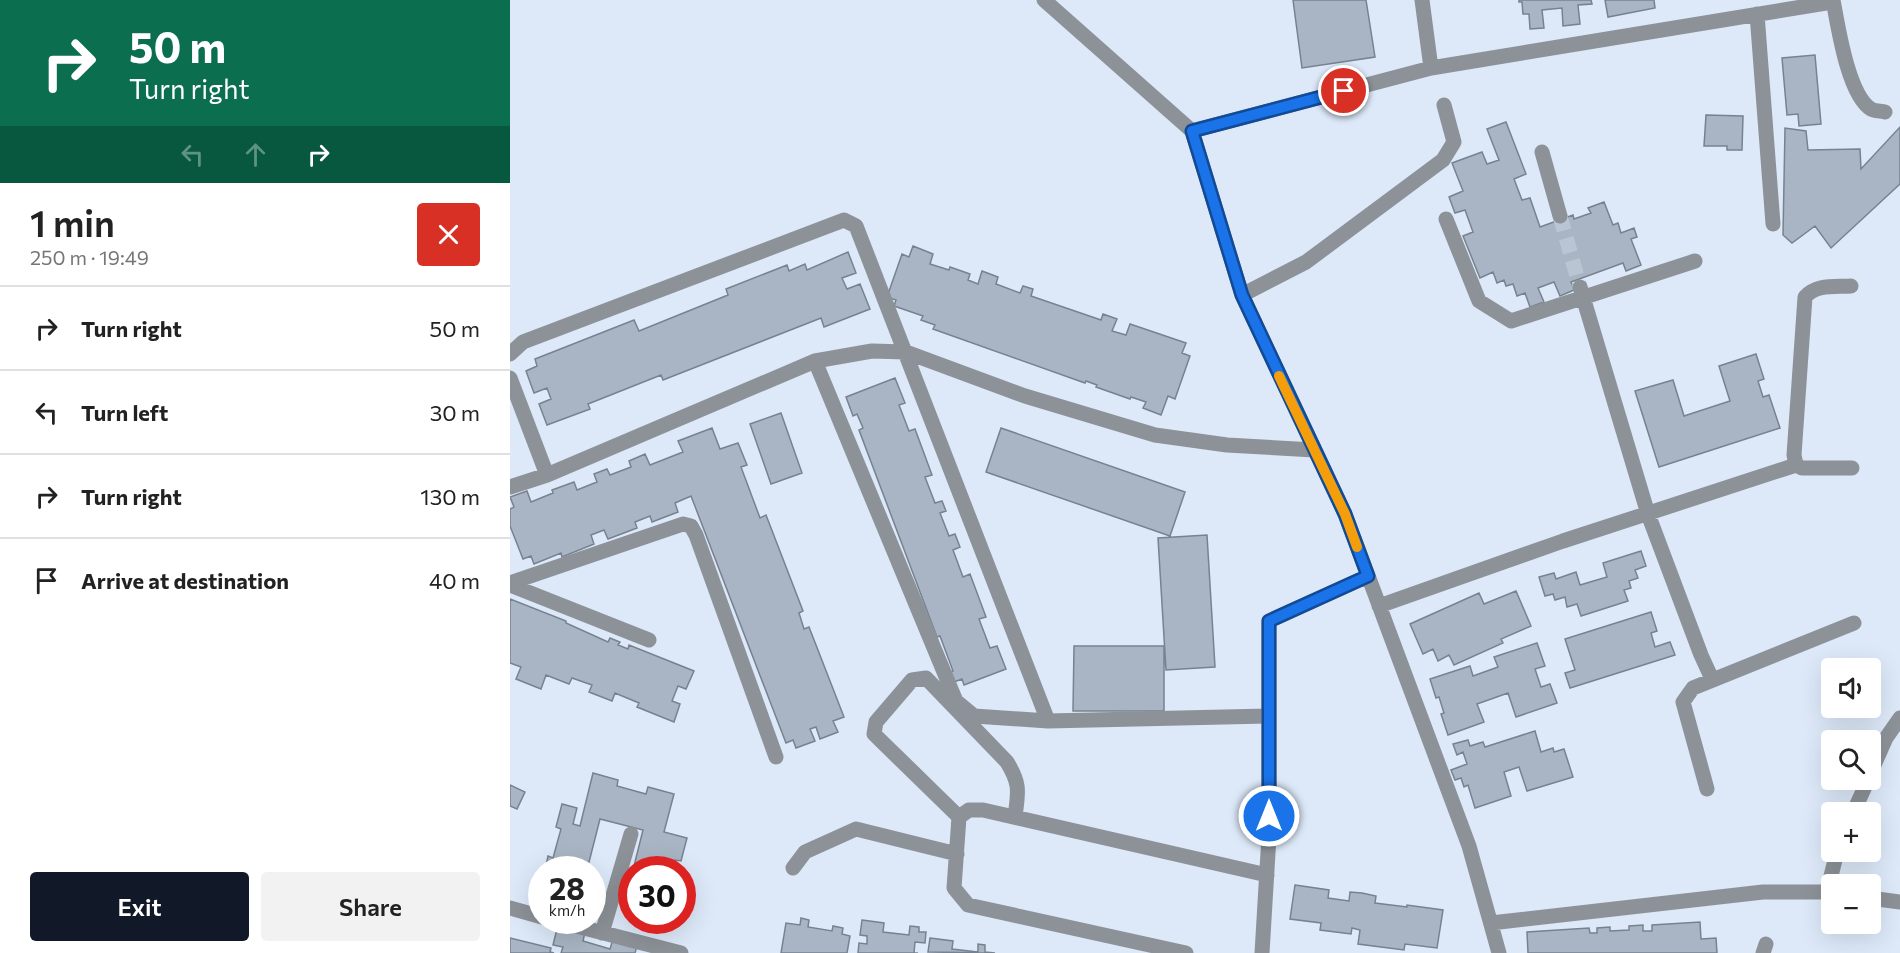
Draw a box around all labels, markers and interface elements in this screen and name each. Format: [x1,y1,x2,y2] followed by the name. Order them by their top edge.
[129,20,226,72] text: 50 m
[30,24,108,102] icon: right
[1318,65,1369,116] pin
[129,72,249,105] text: Turn right
[1327,74,1360,107] icon: arrive
[176,138,209,171] icon: left
[239,138,272,171] icon: ahead
[302,138,335,171] icon: right
[30,200,115,244] text: 1 min
[417,203,480,266] button: close
[30,245,149,269] text: 250 m · 19:49
[30,312,63,345] icon: right
[81,315,182,342] text: Turn right
[430,315,480,342] text: 50 m
[30,396,63,429] icon: left
[81,399,168,426] text: Turn left
[430,399,480,426] text: 30 m
[30,480,63,513] icon: right
[81,483,182,510] text: Turn right
[420,483,480,510] text: 130 m
[30,564,63,597] icon: arrive
[81,567,289,594] text: Arrive at destination
[429,567,480,594] text: 40 m
[1821,658,1881,934] map controls
[1821,658,1881,718] button: sound
[1821,730,1881,790] button: search
[1237,784,1301,848] position arrow
[1821,802,1881,862] button: +
[618,856,696,934] speed limit sign: 30
[549,869,585,906] text: 28
[30,872,249,941] button: Exit
[261,872,480,941] button: Share
[1821,874,1881,934] button: −
[549,901,585,919] text: km/h

